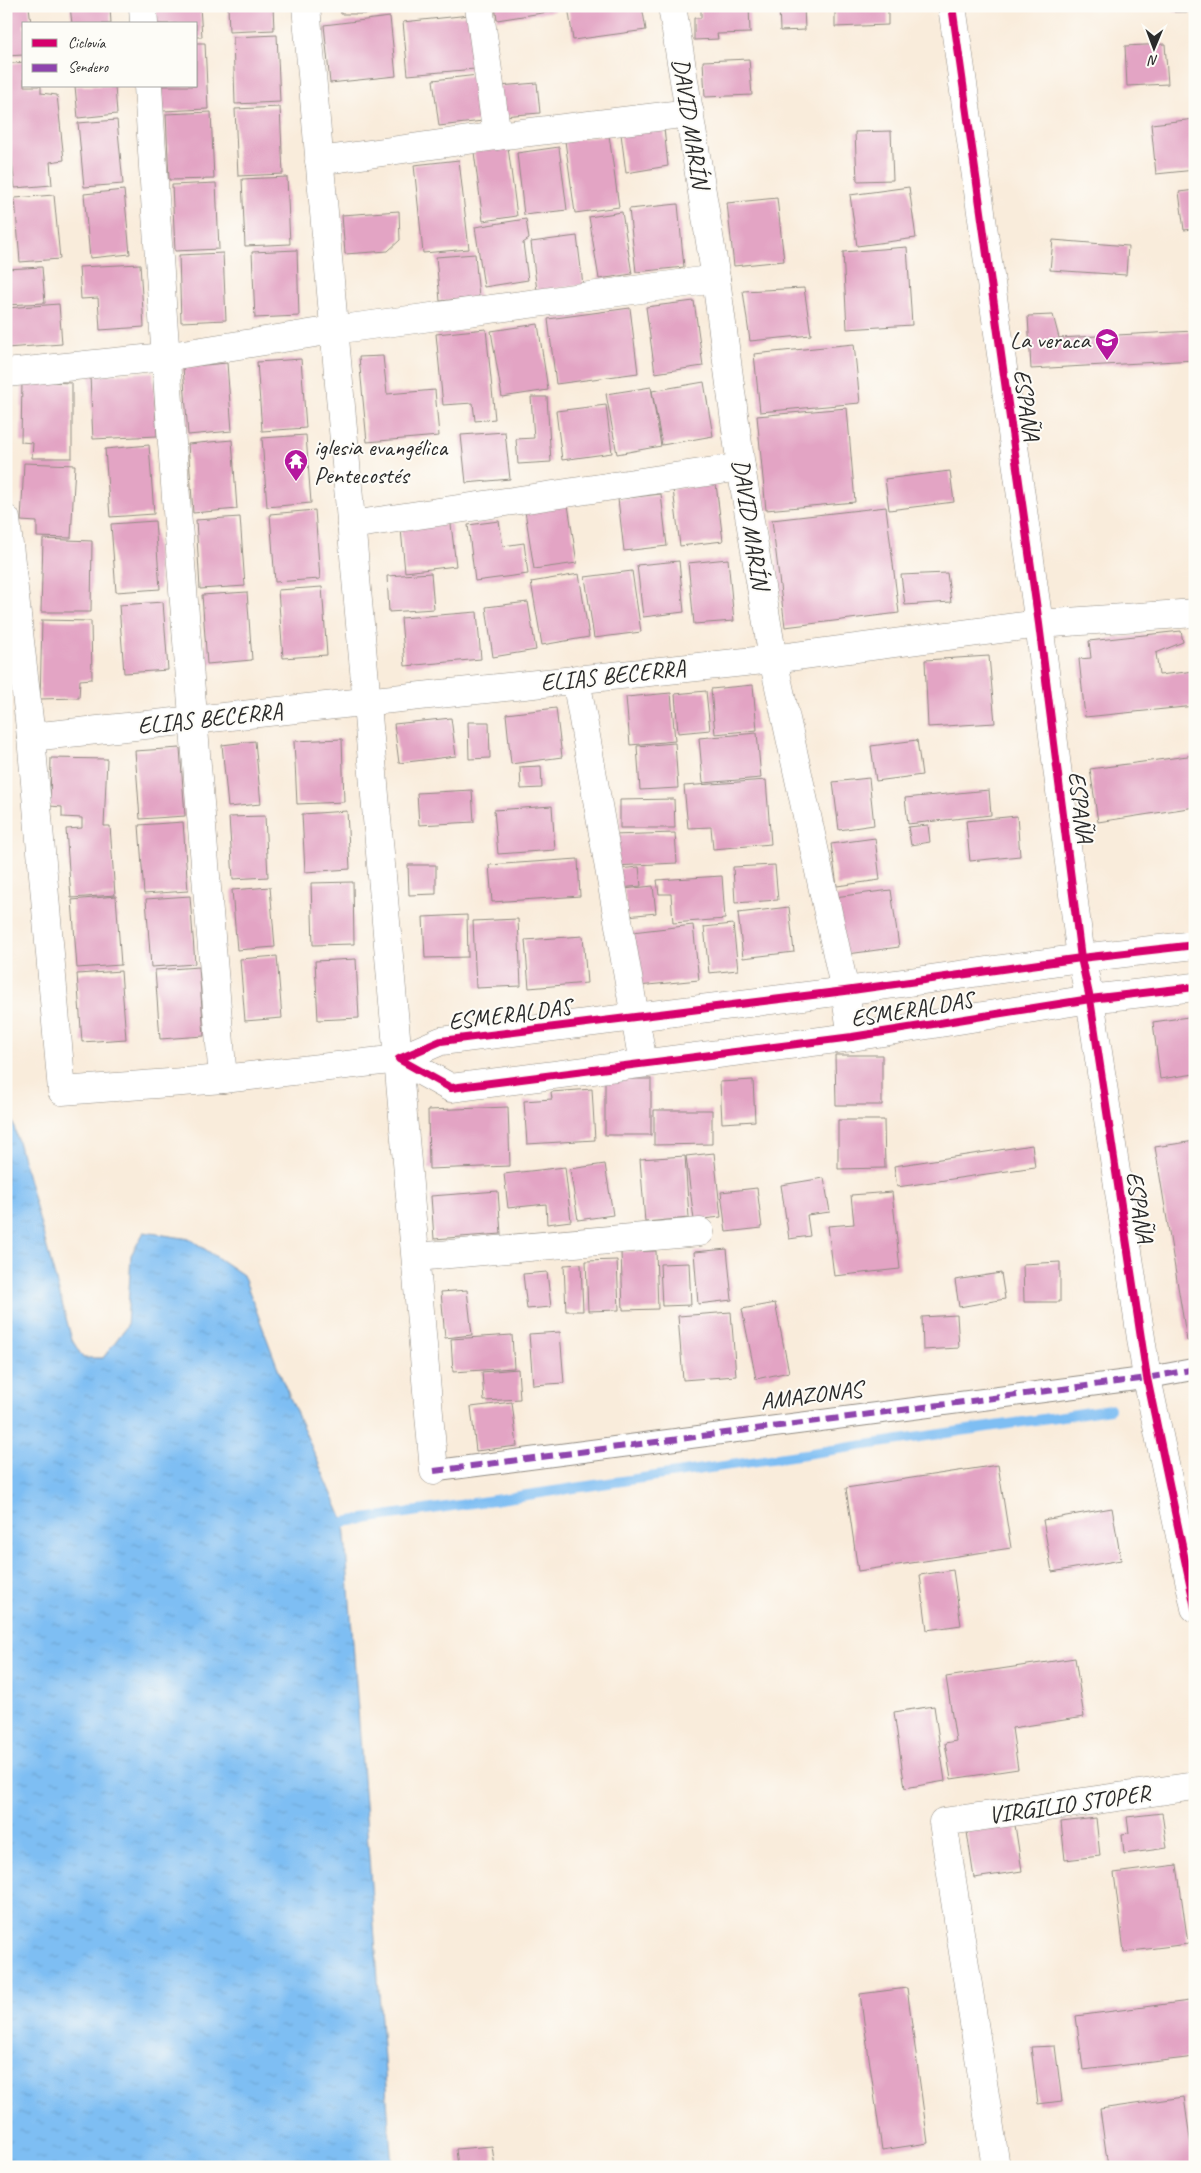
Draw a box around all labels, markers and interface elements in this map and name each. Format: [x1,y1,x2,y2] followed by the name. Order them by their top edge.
[22,22,198,88] legend
[1128,22,1178,72] north arrow
[68,34,107,53] text: Ciclovía
[1147,52,1158,69] text: N
[666,56,717,194] street label: DAVID MARÍN
[68,58,109,77] text: Sendero
[1010,325,1092,355] place label: La veraca
[1094,327,1120,361] school or university icon: La veraca
[1007,368,1047,443] street label: ESPAÑA
[314,432,449,490] place label: iglesia evangélica Pentecostés
[283,448,309,482] temple icon: iglesia evangélica Pentecostés
[726,457,777,595] street label: DAVID MARÍN
[539,652,688,698] street label: ELIAS BECERRA
[136,695,285,741] street label: ELIAS BECERRA
[1062,770,1100,845] street label: ESPAÑA
[849,984,979,1033] street label: ESMERALDAS
[447,991,577,1036] street label: ESMERALDAS
[1120,1169,1161,1246] street label: ESPAÑA
[758,1373,868,1416] street label: AMAZONAS
[986,1778,1154,1830] street label: VIRGILIO STOPER

